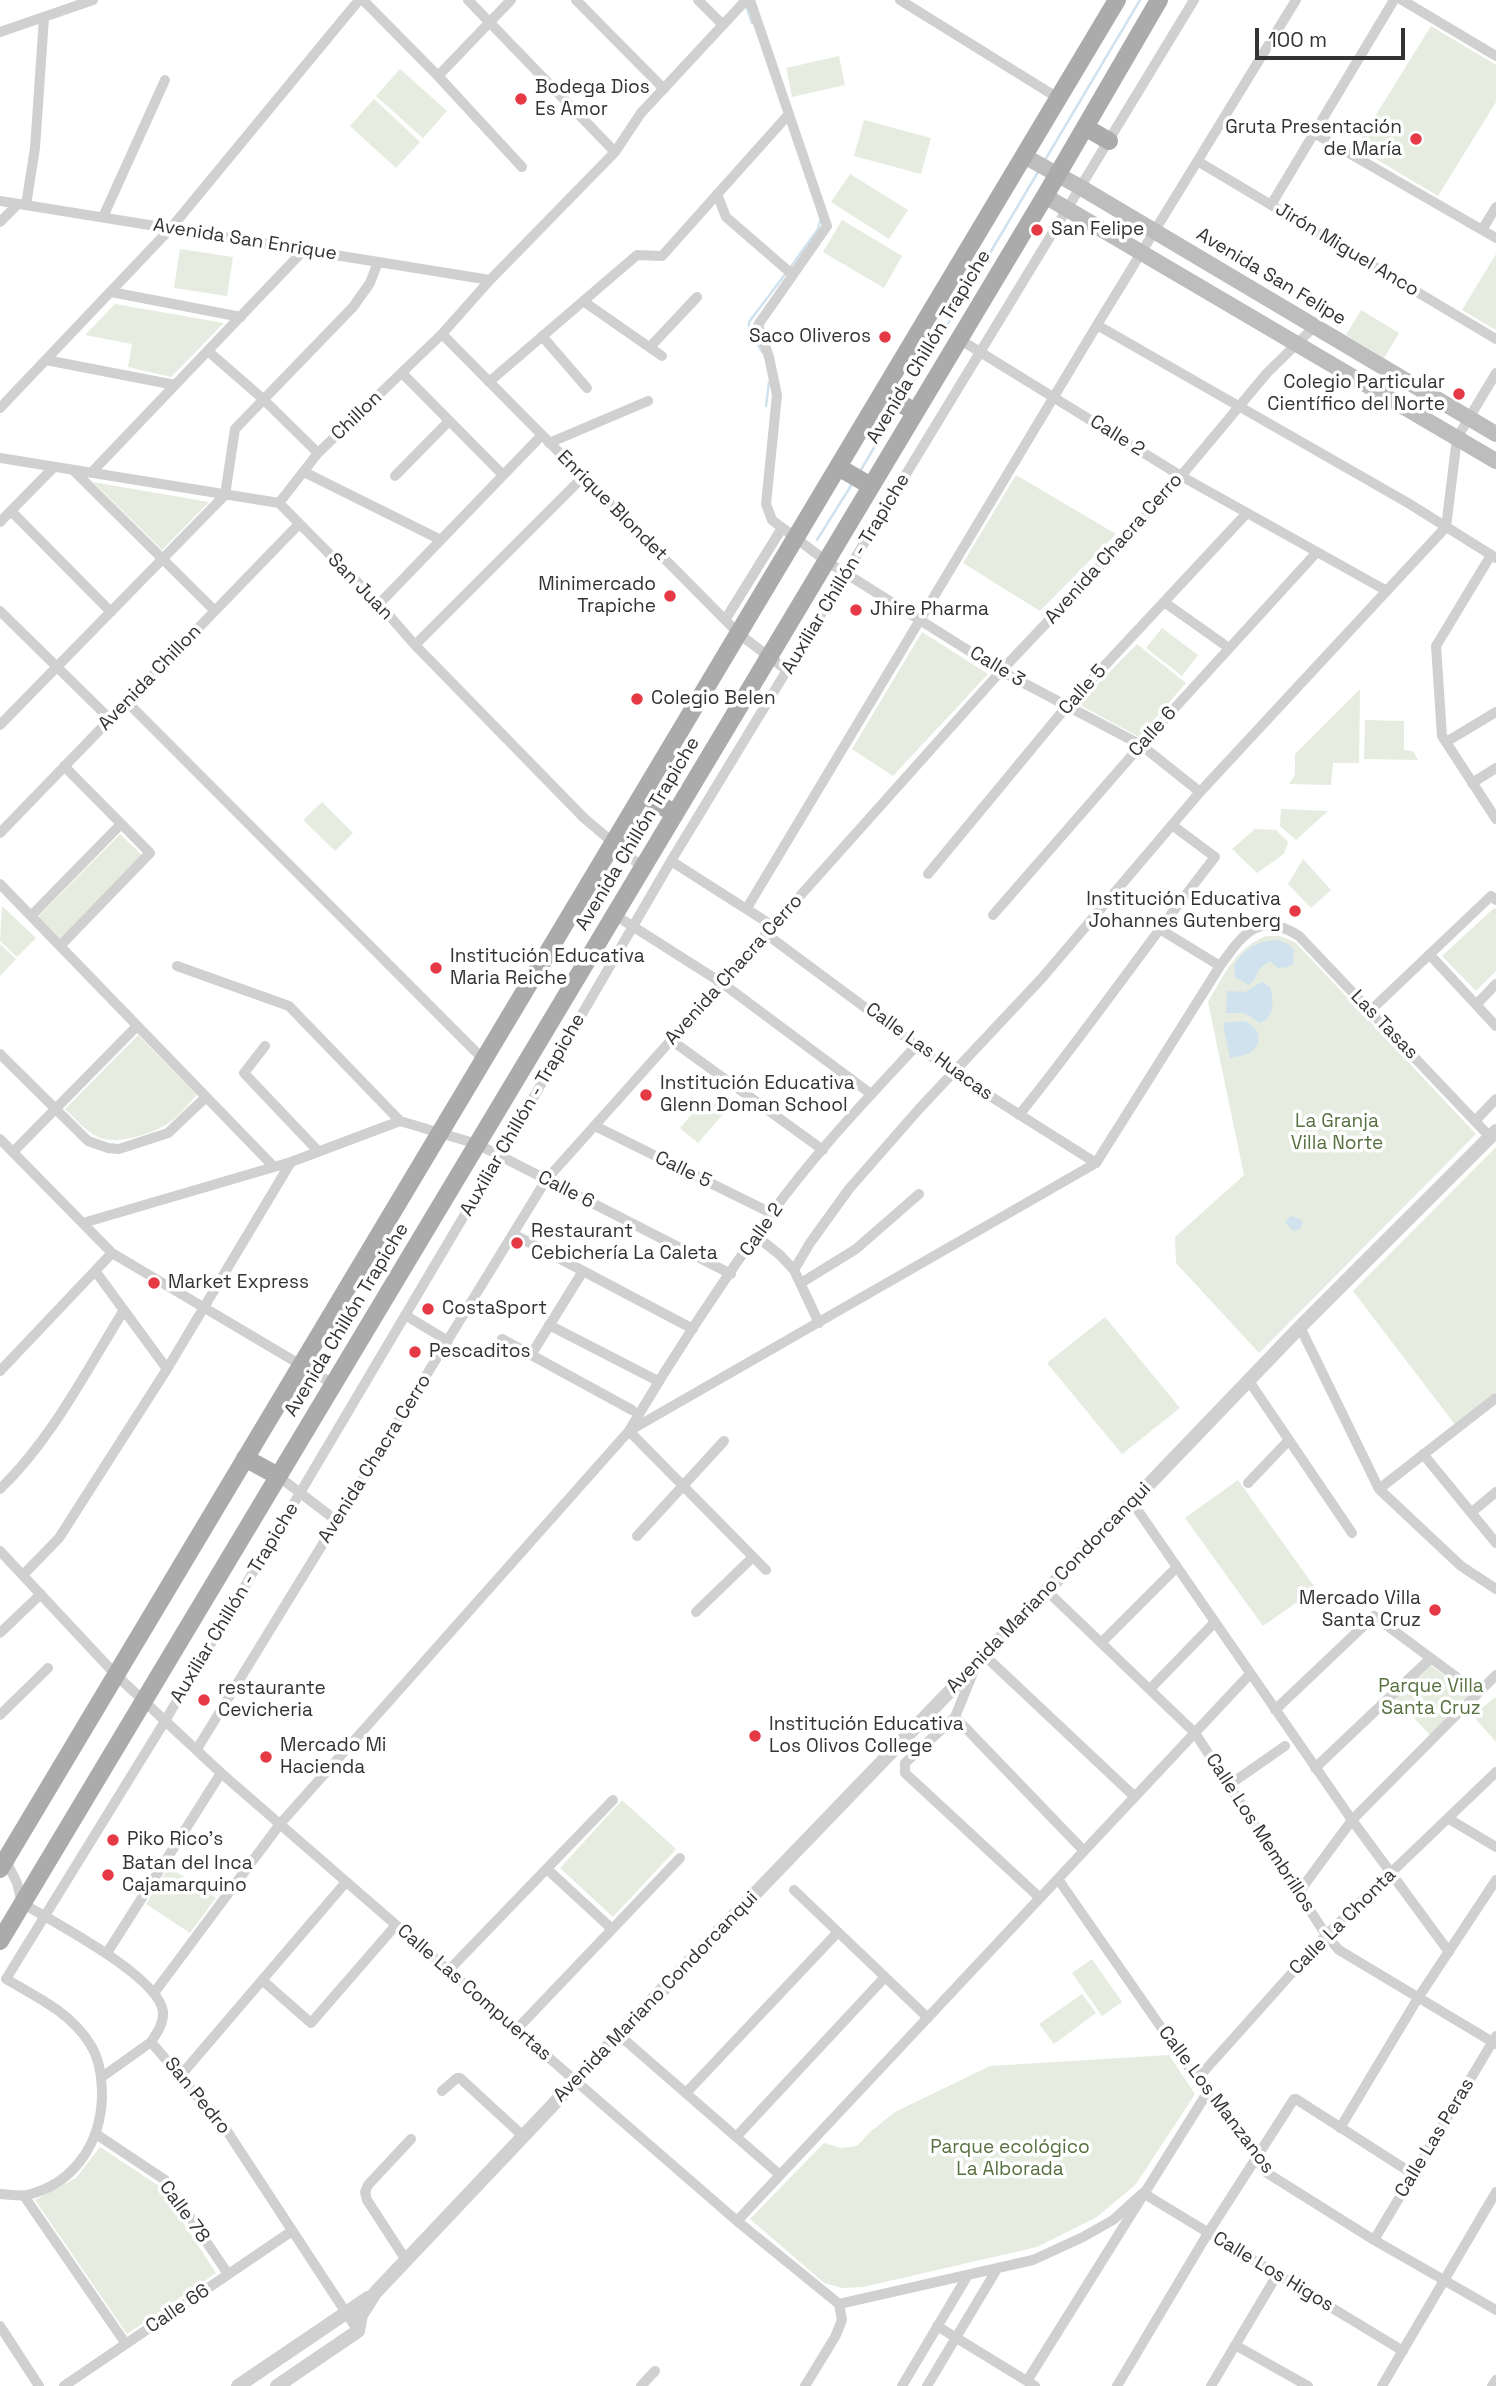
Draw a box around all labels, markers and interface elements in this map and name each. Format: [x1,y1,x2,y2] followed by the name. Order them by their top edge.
[1258,14,1408,58] scale bar
[1268,26,1327,53] text: 100 m
[535,77,650,121] place label: Bodega Dios Es Amor
[513,91,529,107] marker: Bodega Dios Es Amor
[1225,117,1402,161] place label: Gruta Presentación de María
[1408,131,1424,147] marker: Gruta Presentación de María
[1271,198,1423,302] street label: Jirón Miguel Anco
[152,214,338,266] street label: Avenida San Enrique
[1051,219,1144,241] place label: San Felipe
[1029,222,1045,238] marker: San Felipe
[1192,223,1350,331] street label: Avenida San Felipe
[862,246,996,448] street label: Avenida Chillón Trapiche
[749,326,871,348] place label: Saco Oliveros
[877,329,893,345] marker: Saco Oliveros
[1267,372,1445,416] place label: Colegio Particular Científico del Norte
[1451,386,1467,402] marker: Colegio Particular Científico del Norte
[327,387,387,445] street label: Chillon
[1086,410,1148,462] street label: Calle 2
[552,446,672,566] street label: Enrique Blondet
[1040,469,1188,629] street label: Avenida Chacra Cerro
[777,470,915,678] street label: Auxiliar Chillón - Trapiche
[323,549,397,625] street label: San Juan
[538,574,656,618] place label: Minimercado Trapiche
[662,588,678,604] marker: Minimercado Trapiche
[870,599,989,621] place label: Jhire Pharma
[848,602,864,618] marker: Jhire Pharma
[94,620,206,736] street label: Avenida Chillon
[965,642,1029,692] street label: Calle 3
[1054,660,1112,720] street label: Calle 5
[651,688,776,710] place label: Colegio Belen
[629,691,645,707] marker: Colegio Belen
[1124,702,1182,762] street label: Calle 6
[571,733,705,935] street label: Avenida Chillón Trapiche
[1086,889,1281,933] place label: Institución Educativa Johannes Gutenberg
[660,890,808,1050] street label: Avenida Chacra Cerro
[1287,903,1303,919] marker: Institución Educativa Johannes Gutenberg
[450,946,645,990] place label: Institución Educativa Maria Reiche
[428,960,444,976] marker: Institución Educativa Maria Reiche
[1345,986,1423,1064] street label: Las Tasas
[861,998,997,1106] street label: Calle Las Huacas
[456,1010,590,1220] street label: Auxiliar Chillón - Trapiche
[660,1073,855,1117] place label: Institución Educativa Glenn Doman School
[638,1087,654,1103] marker: Institución Educativa Glenn Doman School
[1291,1111,1383,1155] park label: La Granja Villa Norte
[651,1147,715,1193] street label: Calle 5
[534,1166,598,1214] street label: Calle 6
[735,1199,789,1261] street label: Calle 2
[280,1219,414,1421] street label: Avenida Chillón Trapiche
[531,1221,718,1265] place label: Restaurant Cebichería La Caleta
[509,1235,525,1251] marker: Restaurant Cebichería La Caleta
[168,1272,309,1294] place label: Market Express
[146,1275,162,1291] marker: Market Express
[442,1298,547,1320] place label: CostaSport
[420,1301,436,1317] marker: CostaSport
[429,1341,530,1363] place label: Pescaditos
[407,1344,423,1360] marker: Pescaditos
[314,1370,436,1548] street label: Avenida Chacra Cerro
[942,1478,1156,1698] street label: Avenida Mariano Condorcanqui
[166,1499,304,1707] street label: Auxiliar Chillón - Trapiche
[1299,1588,1421,1632] place label: Mercado Villa Santa Cruz
[1427,1602,1443,1618] marker: Mercado Villa Santa Cruz
[1378,1676,1484,1720] park label: Parque Villa Santa Cruz
[218,1678,326,1722] place label: restaurante Cevicheria
[196,1692,212,1708] marker: restaurante Cevicheria
[769,1714,964,1758] place label: Institución Educativa Los Olivos College
[747,1728,763,1744] marker: Institución Educativa Los Olivos College
[280,1735,386,1779] place label: Mercado Mi Hacienda
[258,1749,274,1765] marker: Mercado Mi Hacienda
[1200,1749,1320,1917] street label: Calle Los Membrillos
[127,1829,223,1851] place label: Piko Rico's
[105,1832,121,1848] marker: Piko Rico's
[122,1853,253,1897] place label: Batan del Inca Cajamarquino
[1285,1864,1401,1980] street label: Calle La Chonta
[100,1867,116,1883] marker: Batan del Inca Cajamarquino
[549,1887,763,2107] street label: Avenida Mariano Condorcanqui
[392,1920,556,2066] street label: Calle Las Compuertas
[1153,2022,1279,2178] street label: Calle Los Manzanos
[159,2053,235,2139] street label: San Pedro
[1391,2074,1479,2202] street label: Calle Las Peras
[930,2137,1090,2181] park label: Parque ecológico La Alborada
[154,2177,214,2247] street label: Calle 78
[1209,2227,1337,2317] street label: Calle Los Higos
[142,2279,214,2339] street label: Calle 66

